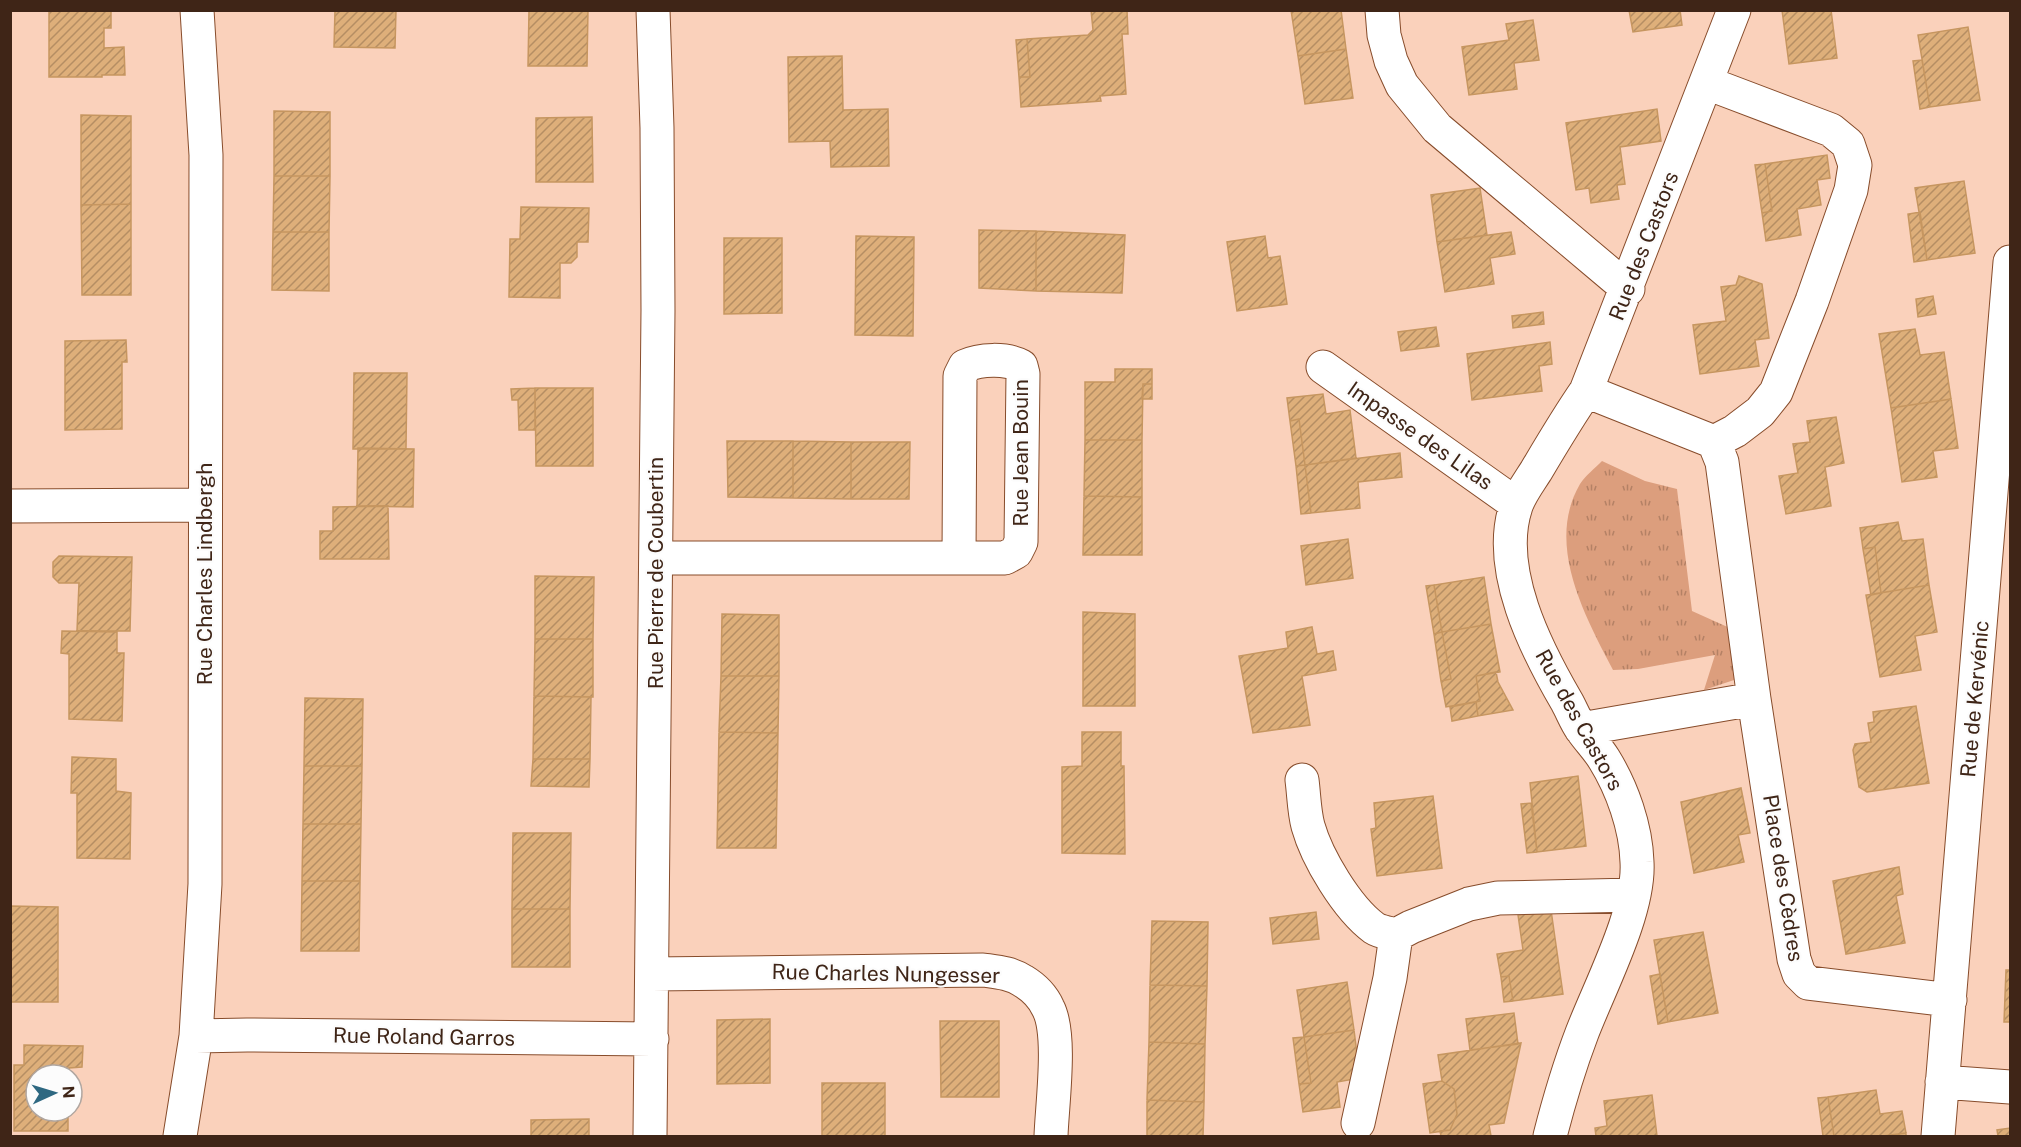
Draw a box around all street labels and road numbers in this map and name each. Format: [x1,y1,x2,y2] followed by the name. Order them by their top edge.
[1604,168,1683,324] street label: Rue des Castors
[1343,376,1498,495] street label: Impasse des Lilas
[1008,379,1033,527] street label: Rue Jean Bouin
[643,457,668,689] street label: Rue Pierre de Coubertin
[192,463,217,685] street label: Rue Charles Lindbergh
[1955,620,1994,778] street label: Rue de Kervénic
[1530,645,1629,795] street label: Rue des Castors
[1758,793,1809,963] street label: Place des Cèdres
[771,959,1001,988] street label: Rue Charles Nungesser
[333,1022,515,1051] street label: Rue Roland Garros

